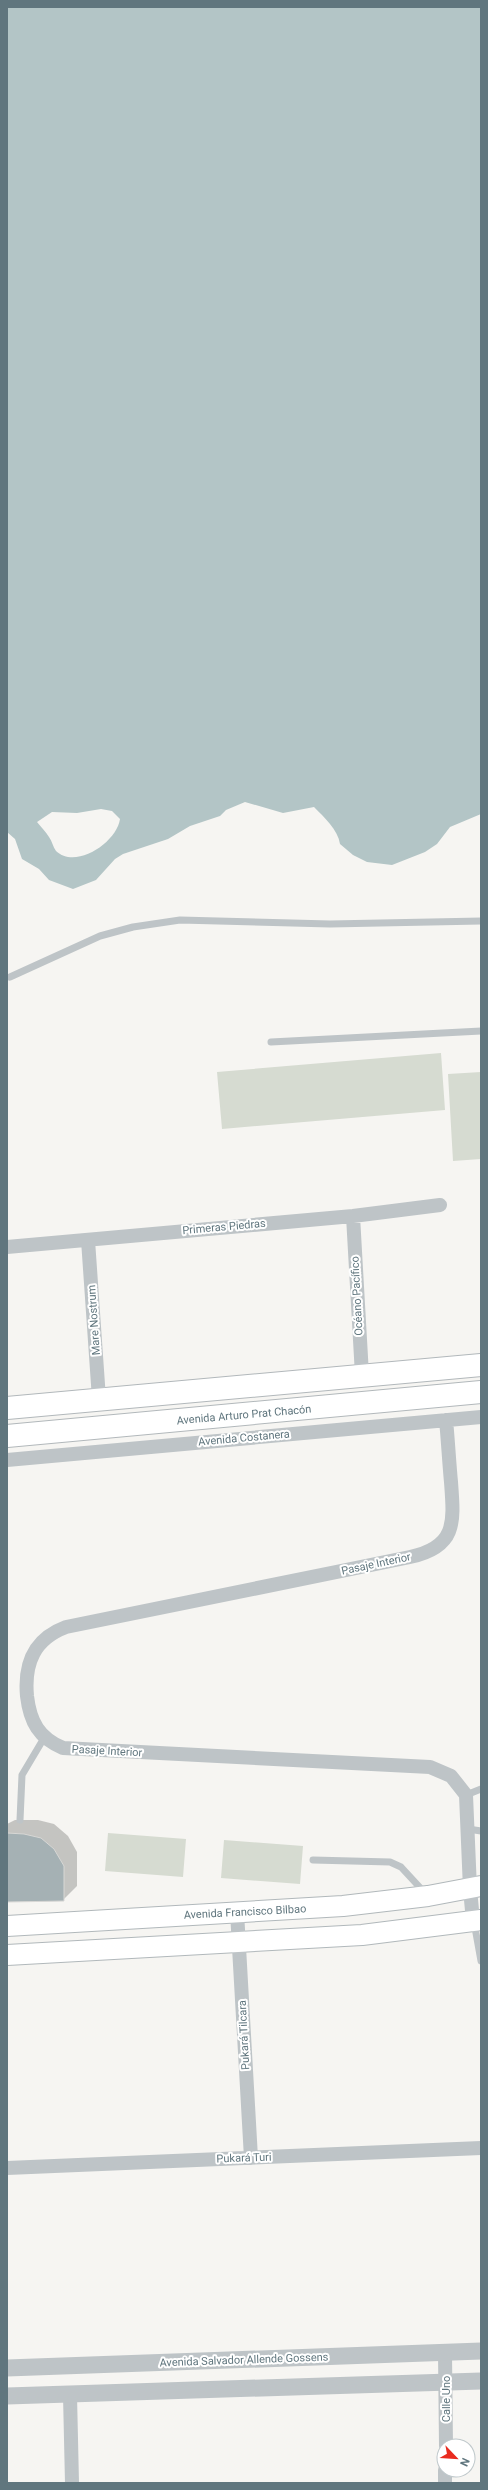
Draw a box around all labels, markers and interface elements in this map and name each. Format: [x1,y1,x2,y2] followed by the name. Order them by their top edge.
[182,1217,266,1237] street label: Primeras Piedras
[348,1256,366,1336] street label: Océano Pacífico
[85,1284,103,1356] street label: Mare Nostrum
[176,1403,312,1427] street label: Avenida Arturo Prat Chacón
[198,1428,290,1448] street label: Avenida Costanera
[340,1550,412,1578] street label: Pasaje Interior
[71,1743,143,1759] street label: Pasaje Interior
[183,1902,307,1922] street label: Avenida Francisco Bilbao
[236,2000,252,2070] street label: Pukará Tilcara
[216,2151,272,2165] street label: Pukará Turi
[159,2351,329,2369] street label: Avenida Salvador Allende Gossens
[440,2376,453,2422] street label: Calle Uno
[436,2438,476,2478] north arrow
[457,2456,472,2468] text: N

